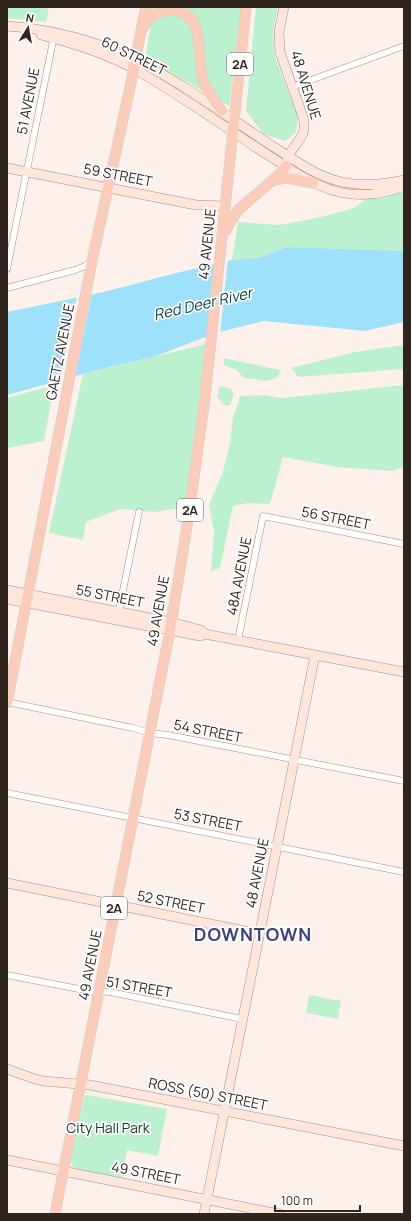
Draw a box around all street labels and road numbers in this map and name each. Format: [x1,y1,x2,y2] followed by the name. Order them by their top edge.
[99,32,170,80] street label: 60 STREET
[287,48,326,122] street label: 48 AVENUE
[227,53,253,75] road number: 2A
[12,66,43,136] street label: 51 AVENUE
[82,159,155,191] street label: 59 STREET
[193,207,220,280] street label: 49 AVENUE
[41,302,78,402] street label: GAETZ AVENUE
[177,499,203,521] road number: 2A
[300,502,373,534] street label: 56 STREET
[222,535,255,617] street label: 48A AVENUE
[142,574,173,648] street label: 49 AVENUE
[74,580,146,612] street label: 55 STREET
[172,715,245,747] street label: 54 STREET
[173,804,244,836] street label: 53 STREET
[240,836,273,910] street label: 48 AVENUE
[136,886,207,918] street label: 52 STREET
[101,897,127,919] road number: 2A
[73,928,106,1002] street label: 49 AVENUE
[105,971,174,1002] street label: 51 STREET
[147,1073,270,1114] street label: ROSS (50) STREET
[110,1157,183,1189] street label: 49 STREET

